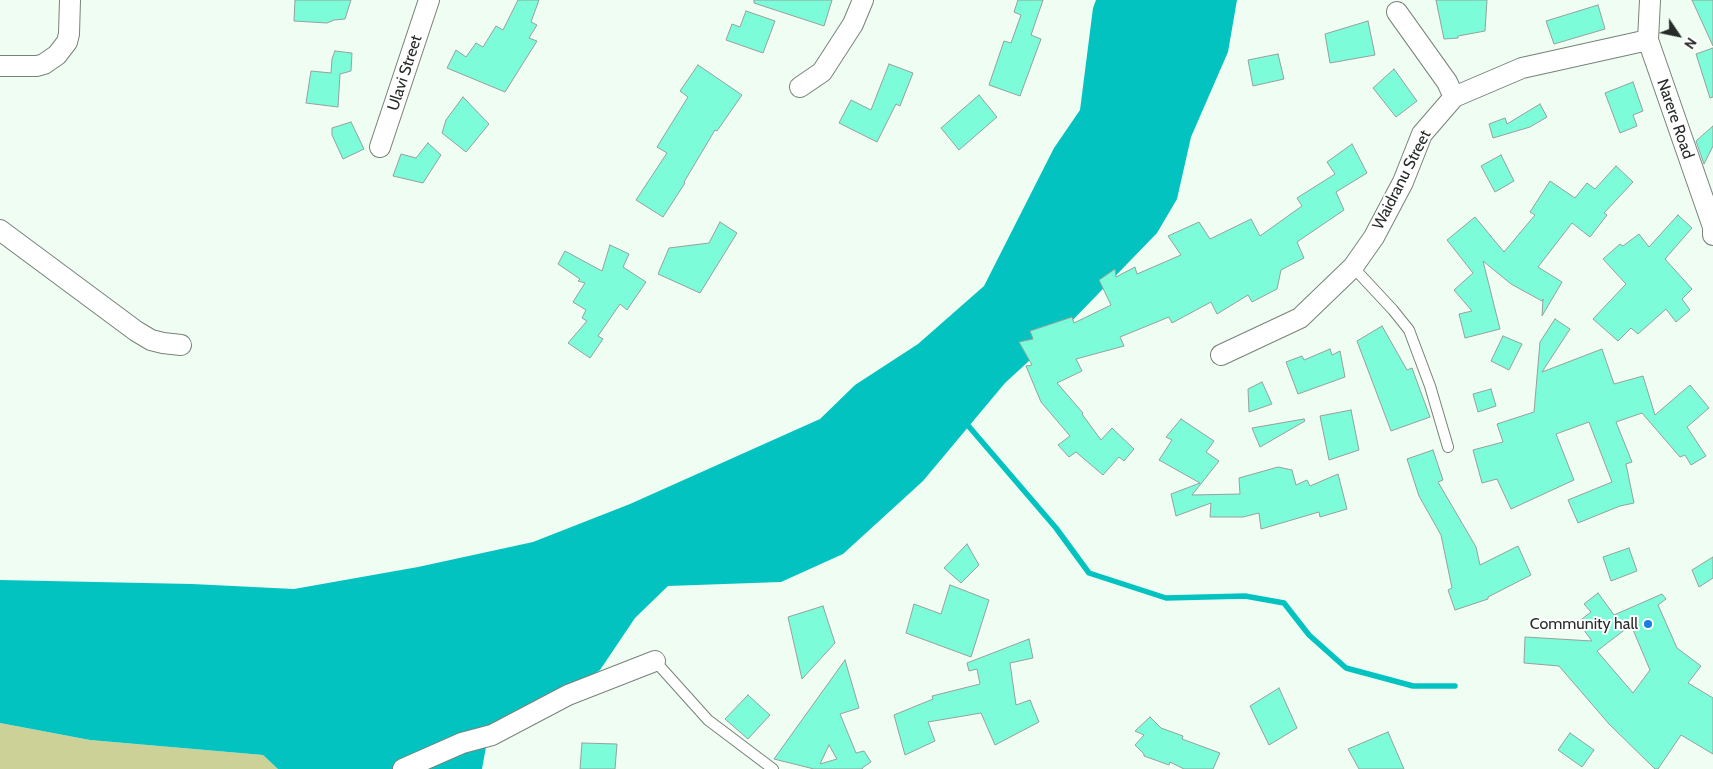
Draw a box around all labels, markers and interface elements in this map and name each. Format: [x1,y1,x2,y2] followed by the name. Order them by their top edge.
[1653,10,1703,60] north arrow
[384,33,426,113] street label: Ulavi Street
[1680,34,1701,53] text: N
[1652,77,1698,161] street label: Narere Road
[1369,127,1435,233] street label: Waidranu Street
[1530,614,1638,634] place label: Community hall
[1642,618,1654,630] marker: Community hall

